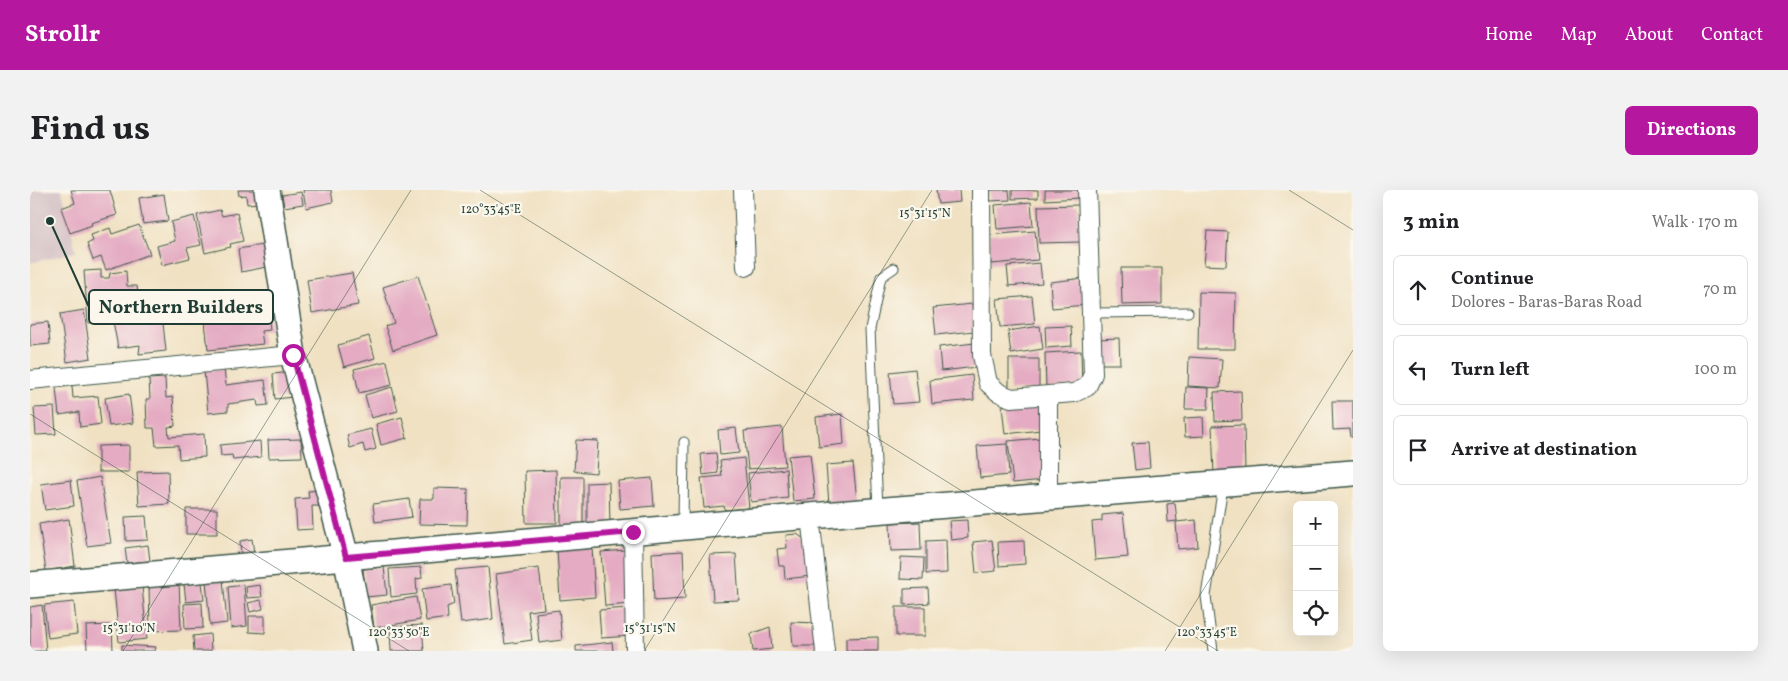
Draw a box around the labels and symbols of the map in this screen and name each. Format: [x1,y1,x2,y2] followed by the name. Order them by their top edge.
[461,202,521,218] text: 120°33'45"E
[899,206,951,222] text: 15°31'15"N
[89,290,273,324] callout: Northern Builders
[99,295,263,321] text: Northern Builders
[282,344,305,367] route start
[622,521,645,544] route end
[103,621,155,637] text: 15°31'10"N
[624,621,676,637] text: 15°31'15"N
[369,625,429,641] text: 120°33'50"E
[1177,625,1237,641] text: 120°33'45"E

